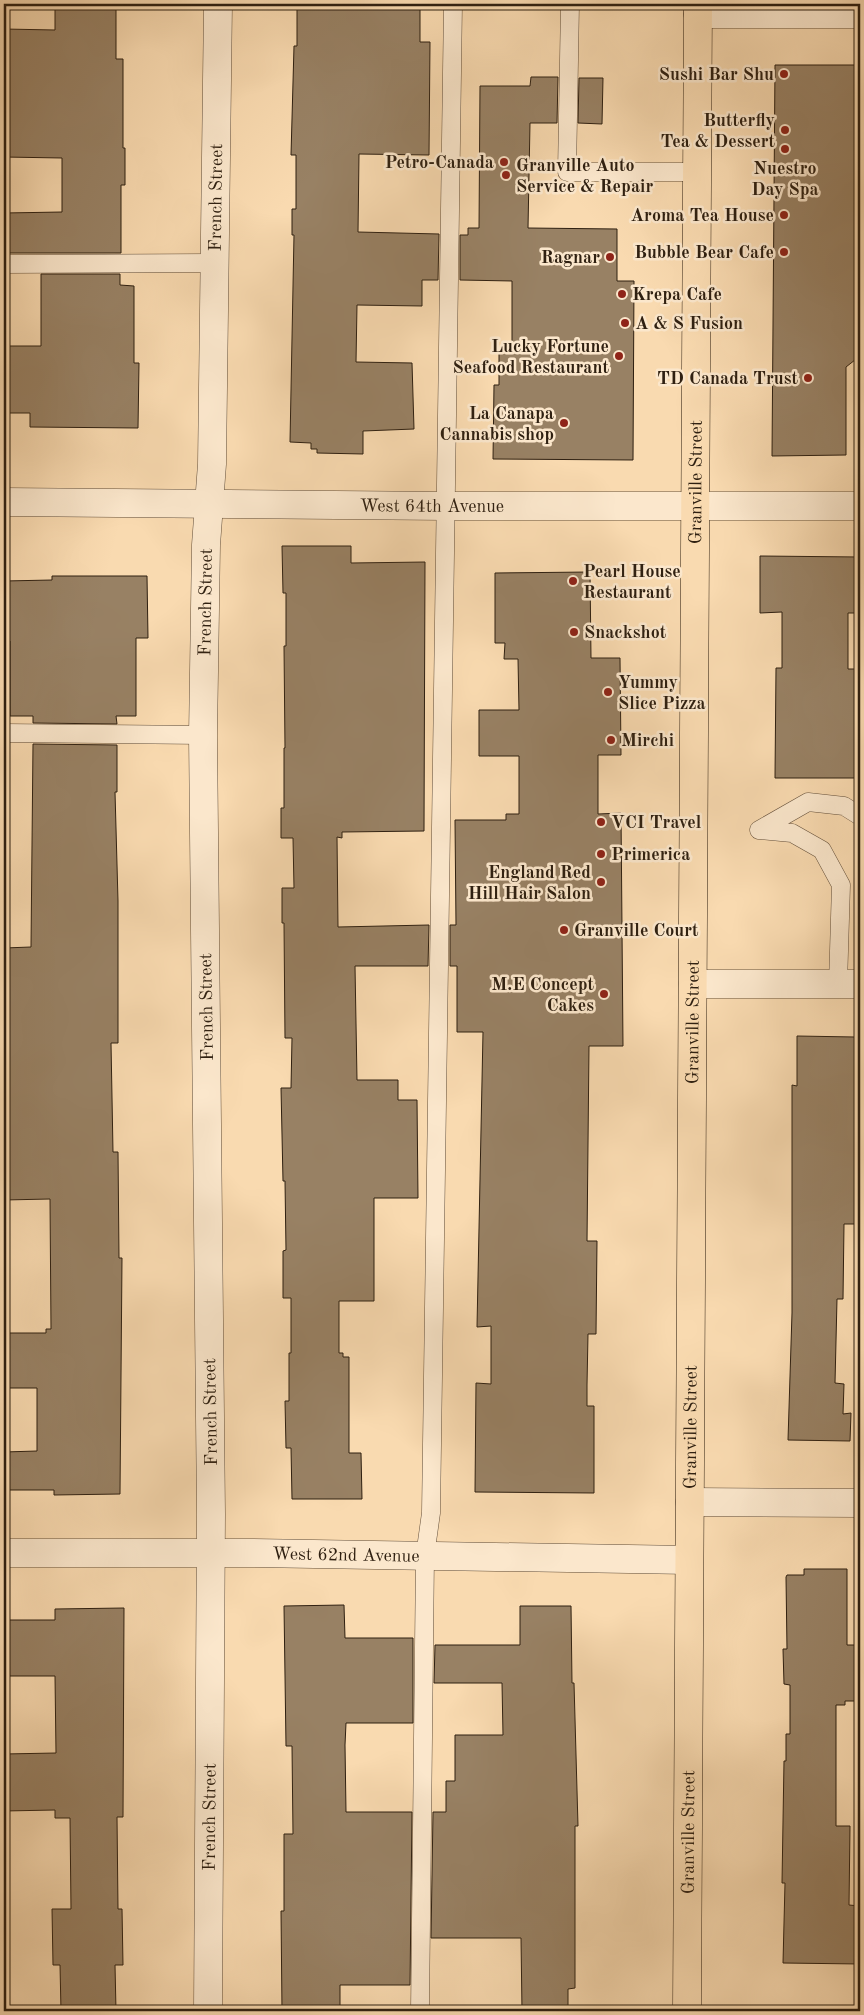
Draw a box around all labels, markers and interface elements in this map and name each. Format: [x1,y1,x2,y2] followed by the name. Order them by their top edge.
[659,66,774,84] place label: Sushi Bar Shu
[778,68,790,80] marker: Sushi Bar Shu
[660,112,775,151] place label: Butterfly Tea & Dessert
[779,124,791,136] marker: Butterfly Tea & Dessert
[207,143,226,251] street label: French Street
[779,143,791,155] marker: Nuestro Day Spa
[385,154,494,172] place label: Petro-Canada
[498,156,510,168] marker: Petro-Canada
[516,157,653,196] place label: Granville Auto Service & Repair
[751,160,819,199] place label: Nuestro Day Spa
[500,169,512,181] marker: Granville Auto Service & Repair
[631,207,774,225] place label: Aroma Tea House
[778,209,790,221] marker: Aroma Tea House
[634,244,774,262] place label: Bubble Bear Cafe
[778,246,790,258] marker: Bubble Bear Cafe
[541,249,600,267] place label: Ragnar
[604,251,616,263] marker: Ragnar
[632,286,722,304] place label: Krepa Cafe
[616,288,628,300] marker: Krepa Cafe
[635,315,743,333] place label: A & S Fusion
[619,317,631,329] marker: A & S Fusion
[453,338,609,377] place label: Lucky Fortune Seafood Restaurant
[613,350,625,362] marker: Lucky Fortune Seafood Restaurant
[657,370,798,388] place label: TD Canada Trust
[802,372,814,384] marker: TD Canada Trust
[440,405,554,444] place label: La Canapa Cannabis shop
[558,417,570,429] marker: La Canapa Cannabis shop
[687,420,706,544] street label: Granville Street
[360,497,504,516] street label: West 64th Avenue
[196,548,216,656] street label: French Street
[583,563,681,602] place label: Pearl House Restaurant
[567,575,579,587] marker: Pearl House Restaurant
[584,624,667,642] place label: Snackshot
[568,626,580,638] marker: Snackshot
[618,674,706,713] place label: Yummy Slice Pizza
[602,686,614,698] marker: Yummy Slice Pizza
[621,732,674,750] place label: Mirchi
[605,734,617,746] marker: Mirchi
[611,814,702,832] place label: VCI Travel
[595,816,607,828] marker: VCI Travel
[611,846,690,864] place label: Primerica
[595,848,607,860] marker: Primerica
[468,864,591,903] place label: England Red Hill Hair Salon
[595,876,607,888] marker: England Red Hill Hair Salon
[574,922,699,940] place label: Granville Court
[558,924,570,936] marker: Granville Court
[197,953,217,1061] street label: French Street
[684,960,703,1084] street label: Granville Street
[491,976,594,1015] place label: M.E Concept Cakes
[598,988,610,1000] marker: M.E Concept Cakes
[201,1358,221,1466] street label: French Street
[682,1365,701,1489] street label: Granville Street
[272,1545,420,1566] street label: West 62nd Avenue
[201,1763,219,1871] street label: French Street
[680,1770,698,1894] street label: Granville Street

